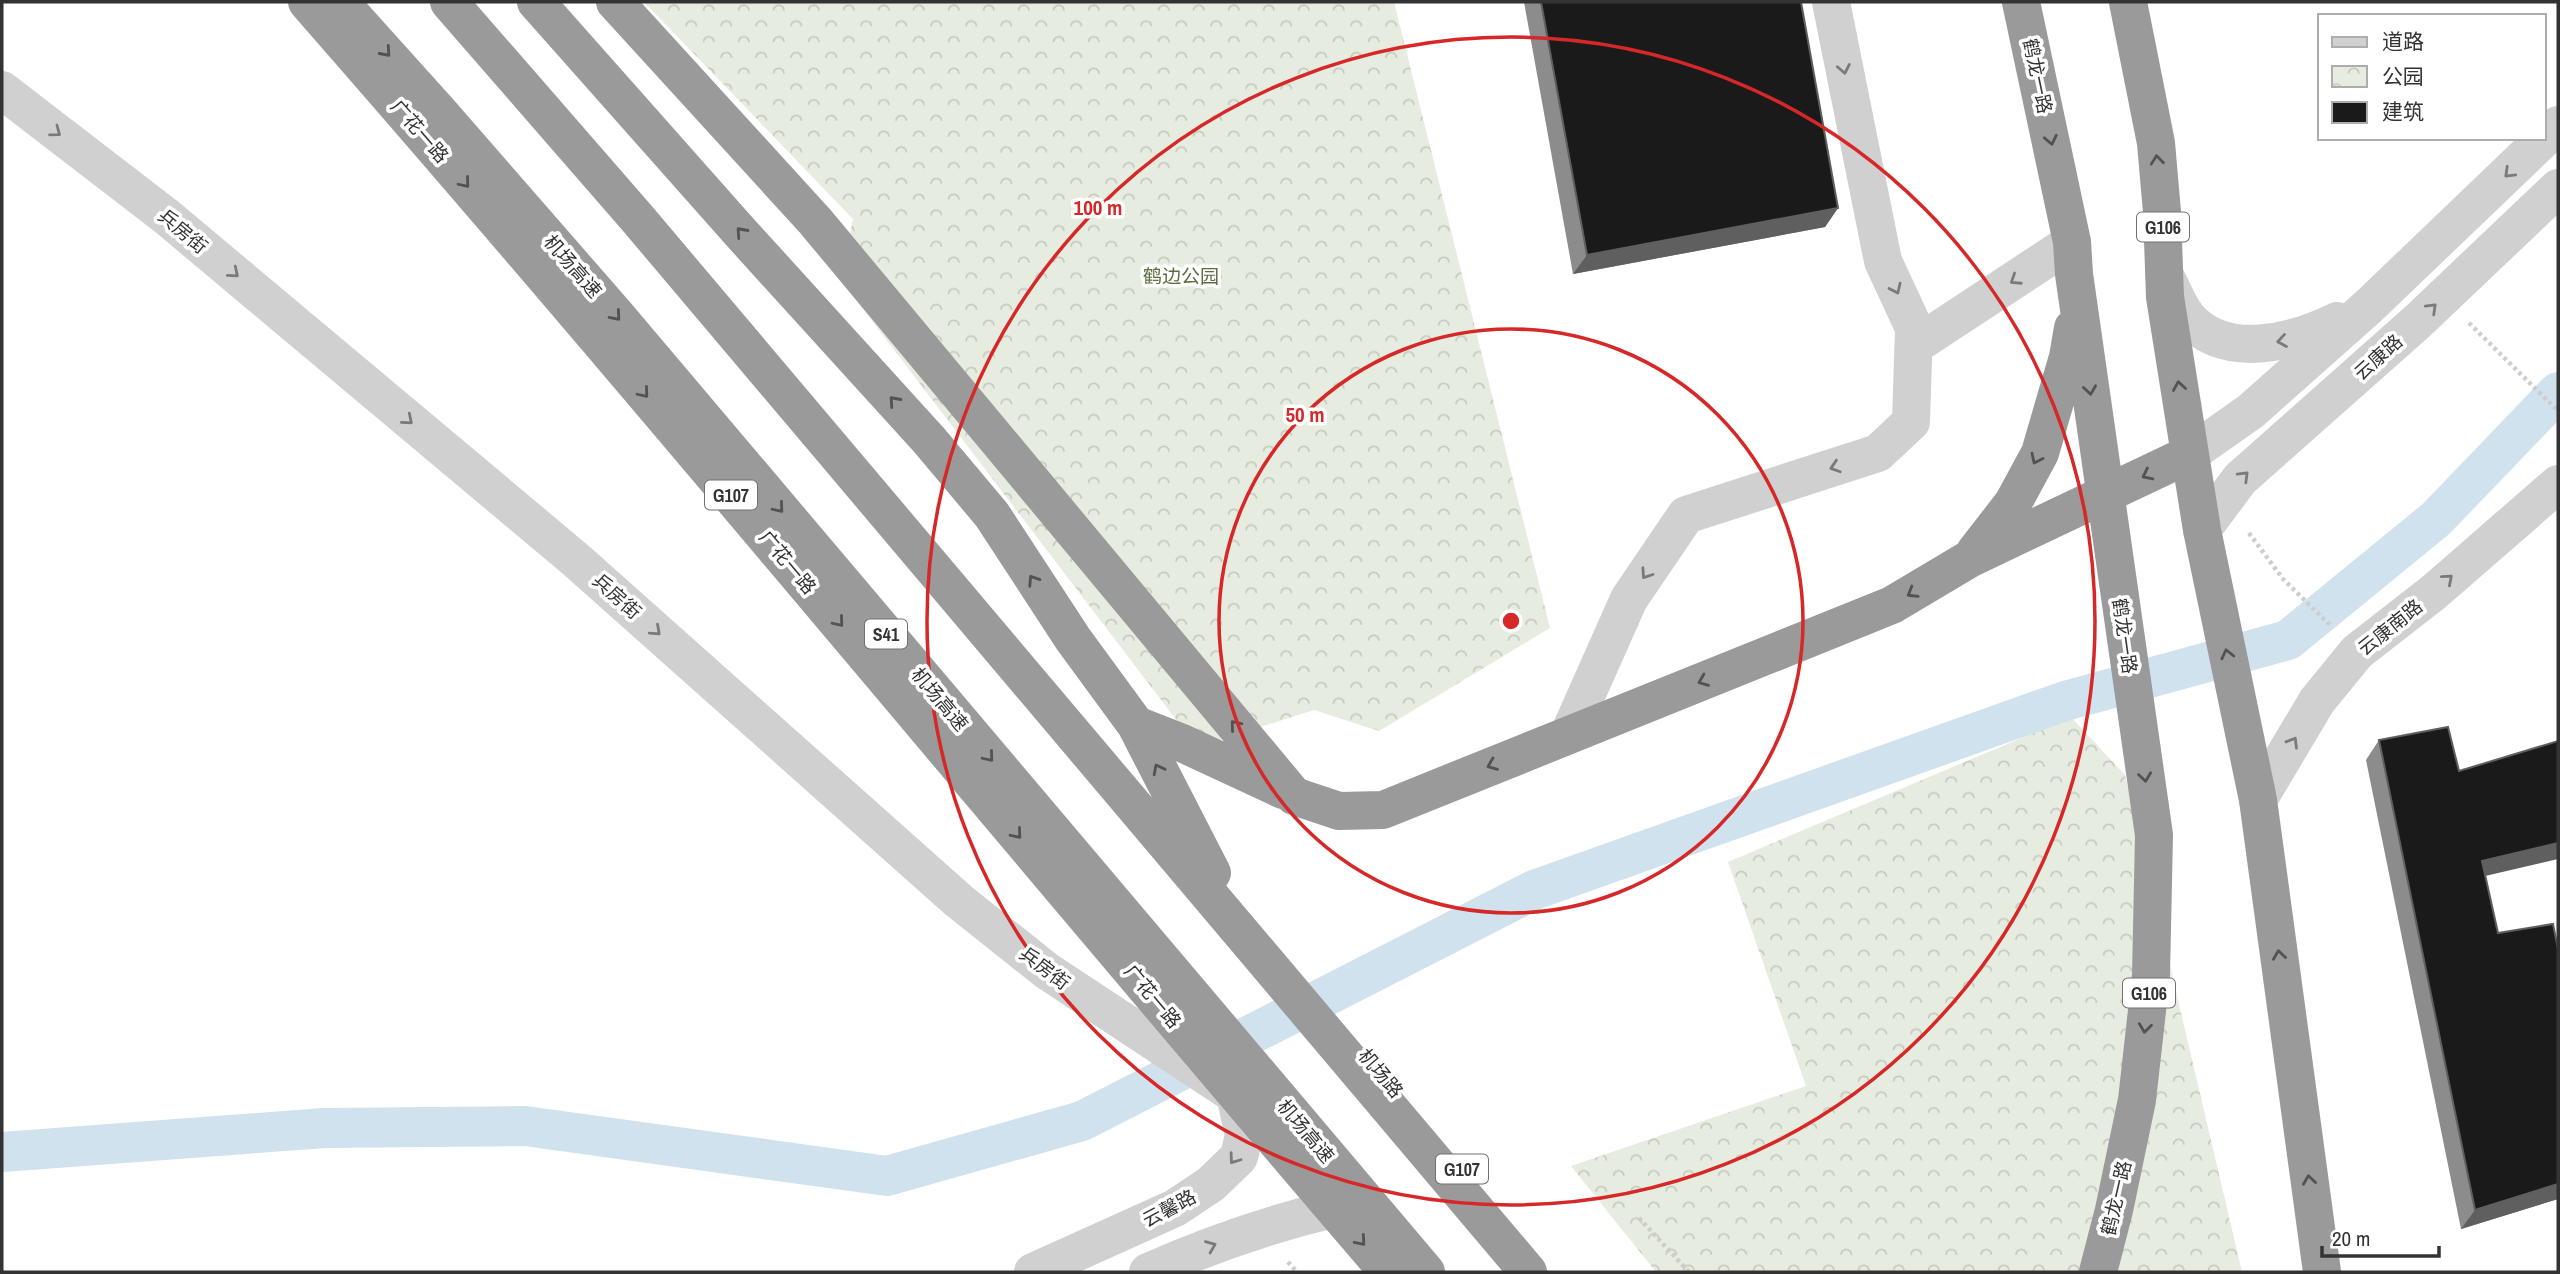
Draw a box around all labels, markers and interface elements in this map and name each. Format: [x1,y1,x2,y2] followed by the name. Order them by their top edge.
[2318,14,2546,140] legend
[2382,27,2424,56] text: 道路
[2017,36,2059,116] street label: 鹤龙一路
[378,44,390,57] one-way arrow
[2382,62,2424,91] text: 公园
[1836,63,1851,75] one-way arrow
[385,94,455,168] street label: 广花一路
[2382,97,2424,126] text: 建筑
[48,123,61,136] one-way arrow
[2043,134,2058,146] one-way arrow
[2150,154,2165,165] one-way arrow
[2504,164,2517,177] one-way arrow
[457,174,469,187] one-way arrow
[1074,193,1122,222] text: 100 m
[153,203,213,259] street label: 兵房街
[2137,212,2189,242] road number: G106
[736,227,749,240] one-way arrow
[538,229,608,303] street label: 机场高速
[1143,263,1219,289] park label: 鹤边公园
[226,265,238,278] one-way arrow
[2010,271,2023,284] one-way arrow
[1888,282,1902,294] one-way arrow
[2424,303,2437,316] one-way arrow
[608,307,620,320] one-way arrow
[2348,328,2408,386] street label: 云康路
[2276,333,2288,348] one-way arrow
[2172,380,2187,392] one-way arrow
[2082,384,2097,396] one-way arrow
[636,385,648,398] one-way arrow
[889,396,902,409] one-way arrow
[1285,400,1325,429] text: 50 m
[401,411,413,424] one-way arrow
[2030,452,2044,464] one-way arrow
[1829,459,1841,473] one-way arrow
[2142,466,2154,480] one-way arrow
[2236,472,2249,485] one-way arrow
[705,480,757,509] road number: G107
[771,500,783,513] one-way arrow
[754,525,822,599] street label: 广花一路
[1642,566,1654,579] one-way arrow
[587,567,647,625] street label: 兵房街
[1029,574,1042,587] one-way arrow
[2440,575,2453,587] one-way arrow
[1907,585,1920,598] one-way arrow
[2352,593,2428,661] street label: 云康南路
[2107,597,2143,675] street label: 鹤龙一路
[1499,609,1523,633] centre of rings
[831,614,843,627] one-way arrow
[865,620,907,648] road number: S41
[647,623,660,635] one-way arrow
[2221,648,2235,660] one-way arrow
[906,662,974,736] street label: 机场高速
[1697,672,1709,686] one-way arrow
[1231,720,1243,733] one-way arrow
[2284,736,2297,749] one-way arrow
[981,748,993,761] one-way arrow
[1486,757,1498,771] one-way arrow
[1153,764,1167,776] one-way arrow
[2138,771,2153,783] one-way arrow
[1009,826,1021,839] one-way arrow
[1014,940,1076,996] street label: 兵房街
[2271,949,2286,961] one-way arrow
[1119,959,1187,1033] street label: 广花一路
[2123,978,2175,1008] road number: G106
[2137,1022,2152,1033] one-way arrow
[1353,1043,1409,1103] street label: 机场路
[1272,1094,1340,1168] street label: 机场高速
[1230,1152,1242,1164] one-way arrow
[1436,1154,1488,1184] road number: G107
[2095,1158,2137,1238] street label: 鹤龙一路
[2302,1174,2317,1186] one-way arrow
[1138,1183,1200,1233] street label: 云馨路
[2322,1214,2439,1258] scale bar
[2332,1224,2370,1253] text: 20 m
[1353,1232,1365,1245] one-way arrow
[1204,1240,1216,1254] one-way arrow

